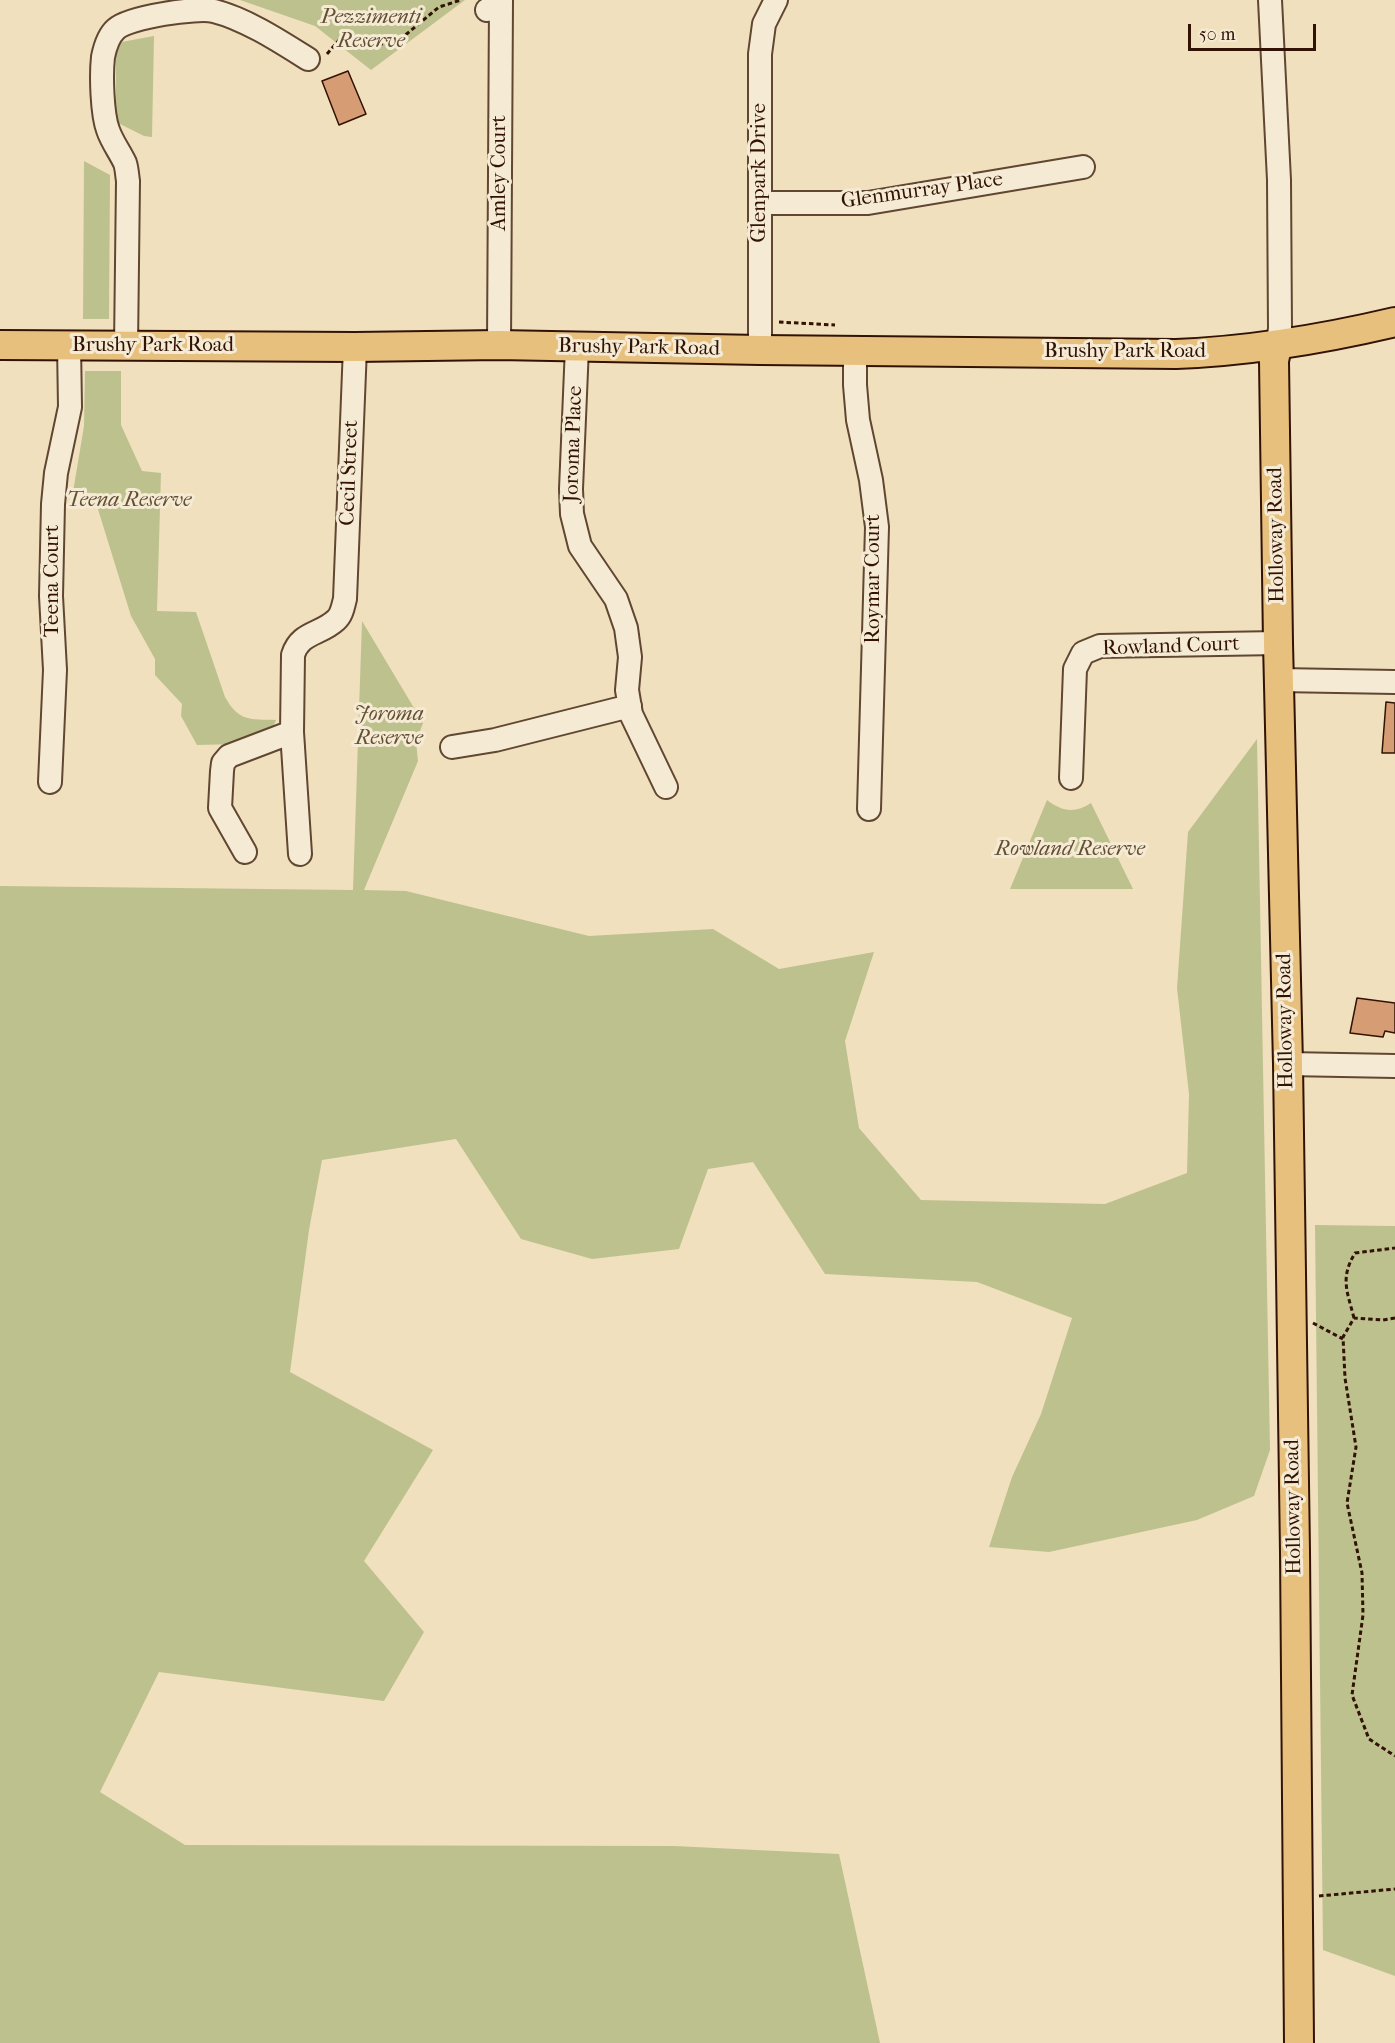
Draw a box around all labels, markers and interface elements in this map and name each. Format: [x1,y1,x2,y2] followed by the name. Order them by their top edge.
[321,5,421,55] park label: Pezzimenti Reserve
[1191,12,1318,50] scale bar
[1199,24,1235,45] text: 50 m
[747,103,773,243] street label: Glenpark Drive
[487,115,513,231] street label: Amley Court
[840,167,1004,215] street label: Glenmurray Place
[72,333,234,359] street label: Brushy Park Road
[558,334,720,362] street label: Brushy Park Road
[1044,339,1206,365] street label: Brushy Park Road
[559,385,589,503] street label: Joroma Place
[336,420,364,526] street label: Cecil Street
[1263,467,1291,603] street label: Holloway Road
[66,488,192,514] park label: Teena Reserve
[861,514,887,644] street label: Roymar Court
[40,525,66,637] street label: Teena Court
[1102,632,1240,662] street label: Rowland Court
[354,702,424,752] park label: Joroma Reserve
[995,837,1145,863] park label: Rowland Reserve
[1272,953,1300,1089] street label: Holloway Road
[1280,1439,1308,1575] street label: Holloway Road

